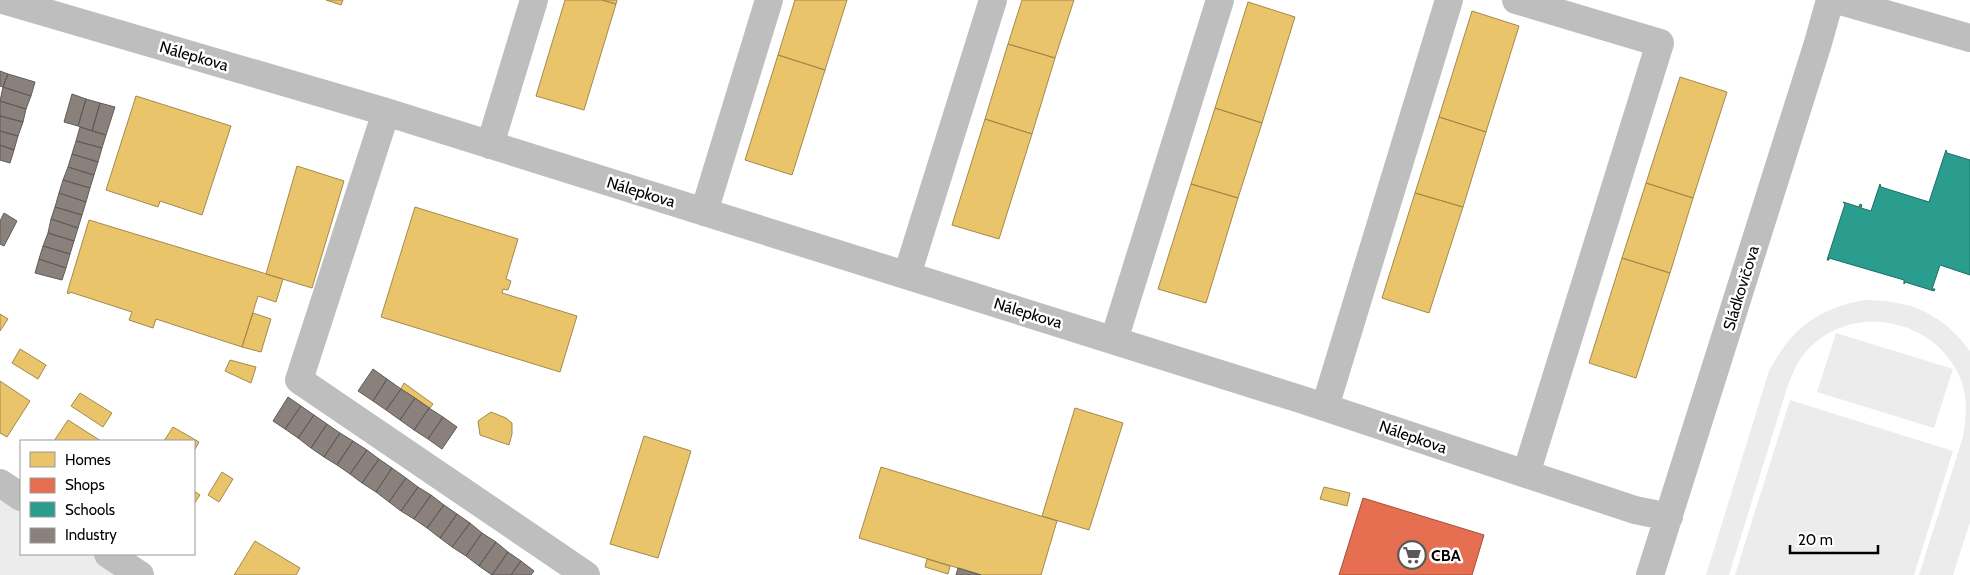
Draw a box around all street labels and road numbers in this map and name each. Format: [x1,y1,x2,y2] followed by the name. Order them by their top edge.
[157,37,231,75] street label: Nálepkova
[605,173,678,211] street label: Nálepkova
[1719,243,1763,333] street label: Sládkovičova
[992,294,1065,332] street label: Nálepkova
[1377,417,1450,458] street label: Nálepkova

